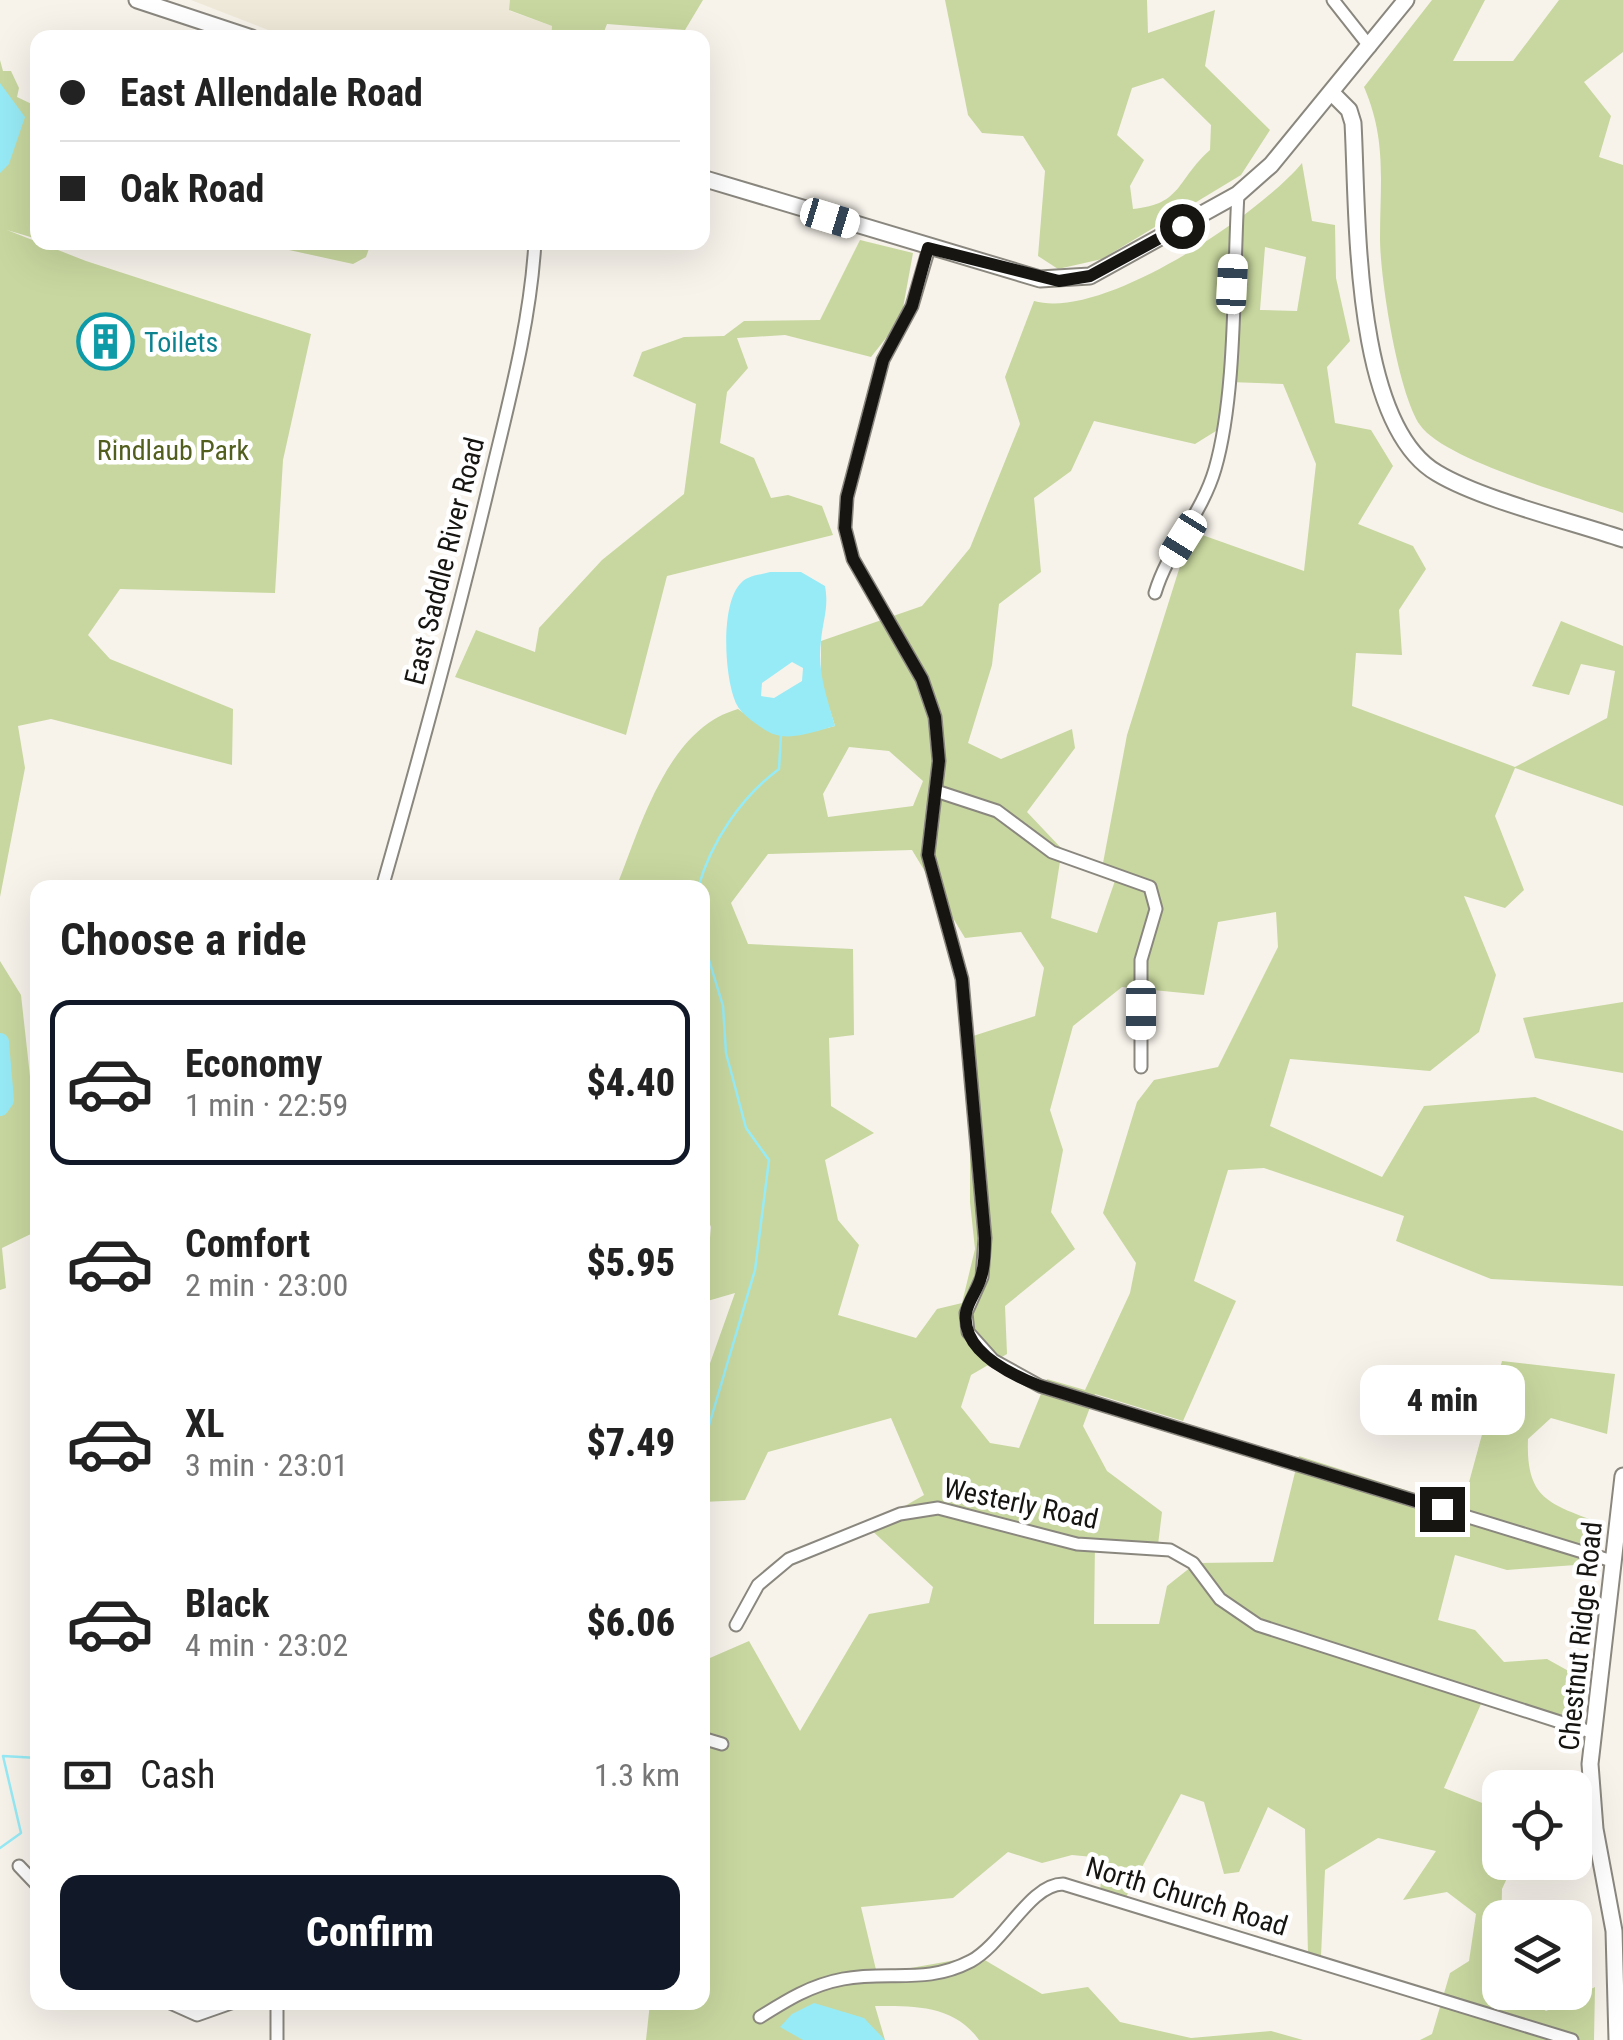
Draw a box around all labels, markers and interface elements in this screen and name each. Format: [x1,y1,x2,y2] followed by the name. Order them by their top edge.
[120,71,423,115] text: East Allendale Road
[120,167,264,211] text: Oak Road
[797,195,863,241] car
[1160,204,1205,249] route start
[1215,253,1249,315] car
[75,312,135,372] building icon: Toilets
[144,326,218,359] place label: Toilets
[97,434,250,467] park label: Rindlaub Park
[398,434,491,688] street label: East Saddle River Road
[1154,506,1212,572] car
[60,913,307,966] text: Choose a ride
[1126,980,1156,1040] car
[65,1038,155,1128] icon: car
[185,1042,322,1086] text: Economy
[586,1061,675,1105] text: $4.40
[185,1086,348,1124] text: 1 min · 22:59
[65,1218,155,1308] icon: car
[185,1222,310,1266] text: Comfort
[586,1241,675,1285] text: $5.95
[185,1266,348,1304] text: 2 min · 23:00
[1360,1364,1524,1434] callout: 4 min
[1407,1381,1478,1419] text: 4 min
[65,1398,155,1488] icon: car
[185,1402,224,1446] text: XL
[586,1421,675,1465] text: $7.49
[185,1446,348,1484] text: 3 min · 23:01
[940,1471,1101,1536] street label: Westerly Road
[1420,1487,1465,1532] route end
[1552,1520,1609,1752] street label: Chestnut Ridge Road
[65,1578,155,1668] icon: car
[185,1582,269,1626] text: Black
[586,1601,675,1645] text: $6.06
[185,1626,348,1664] text: 4 min · 23:02
[60,1748,115,1803] icon: cash
[140,1753,215,1797] text: Cash
[594,1756,680,1794] text: 1.3 km
[1482,1770,1592,2010] map controls
[1482,1770,1592,1880] button: locate
[1082,1850,1292,1943] street label: North Church Road
[60,1875,680,1990] button: Confirm
[1482,1900,1592,2010] button: layers

